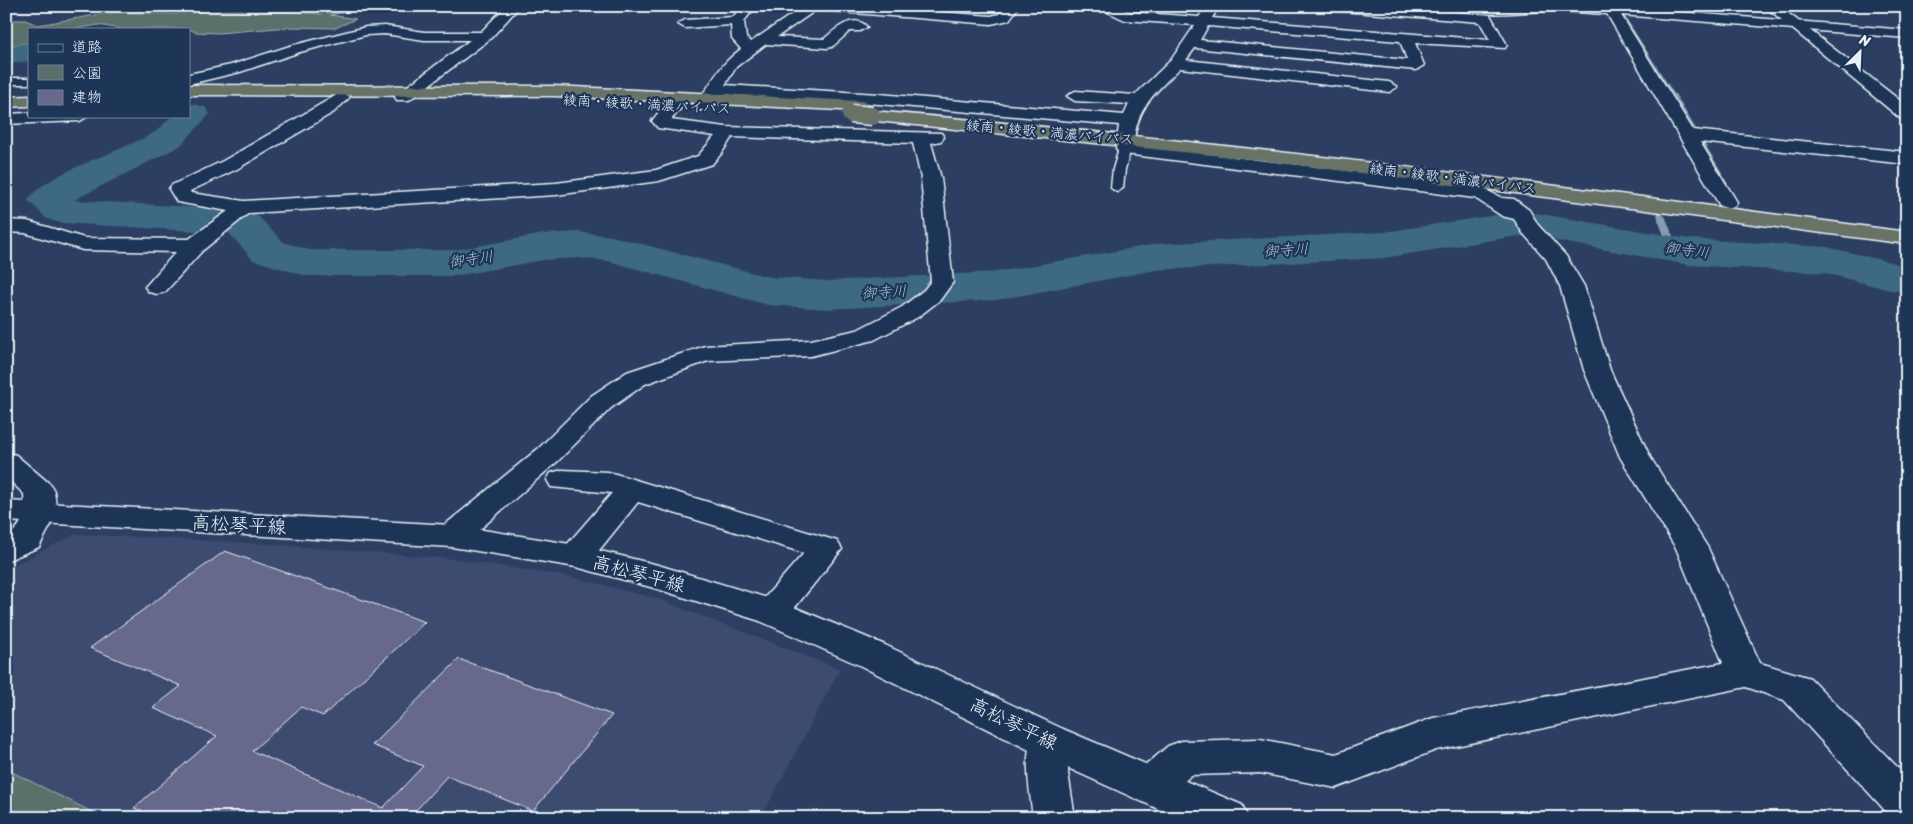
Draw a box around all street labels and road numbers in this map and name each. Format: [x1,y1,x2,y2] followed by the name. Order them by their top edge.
[563,88,731,121] street label: 綾南・綾歌・満濃バイパス
[965,113,1135,152] street label: 綾南・綾歌・満濃バイパス
[1368,156,1538,201] street label: 綾南・綾歌・満濃バイパス
[191,506,287,543] street label: 高松琴平線
[589,545,689,602] street label: 高松琴平線
[964,688,1064,759] street label: 高松琴平線

